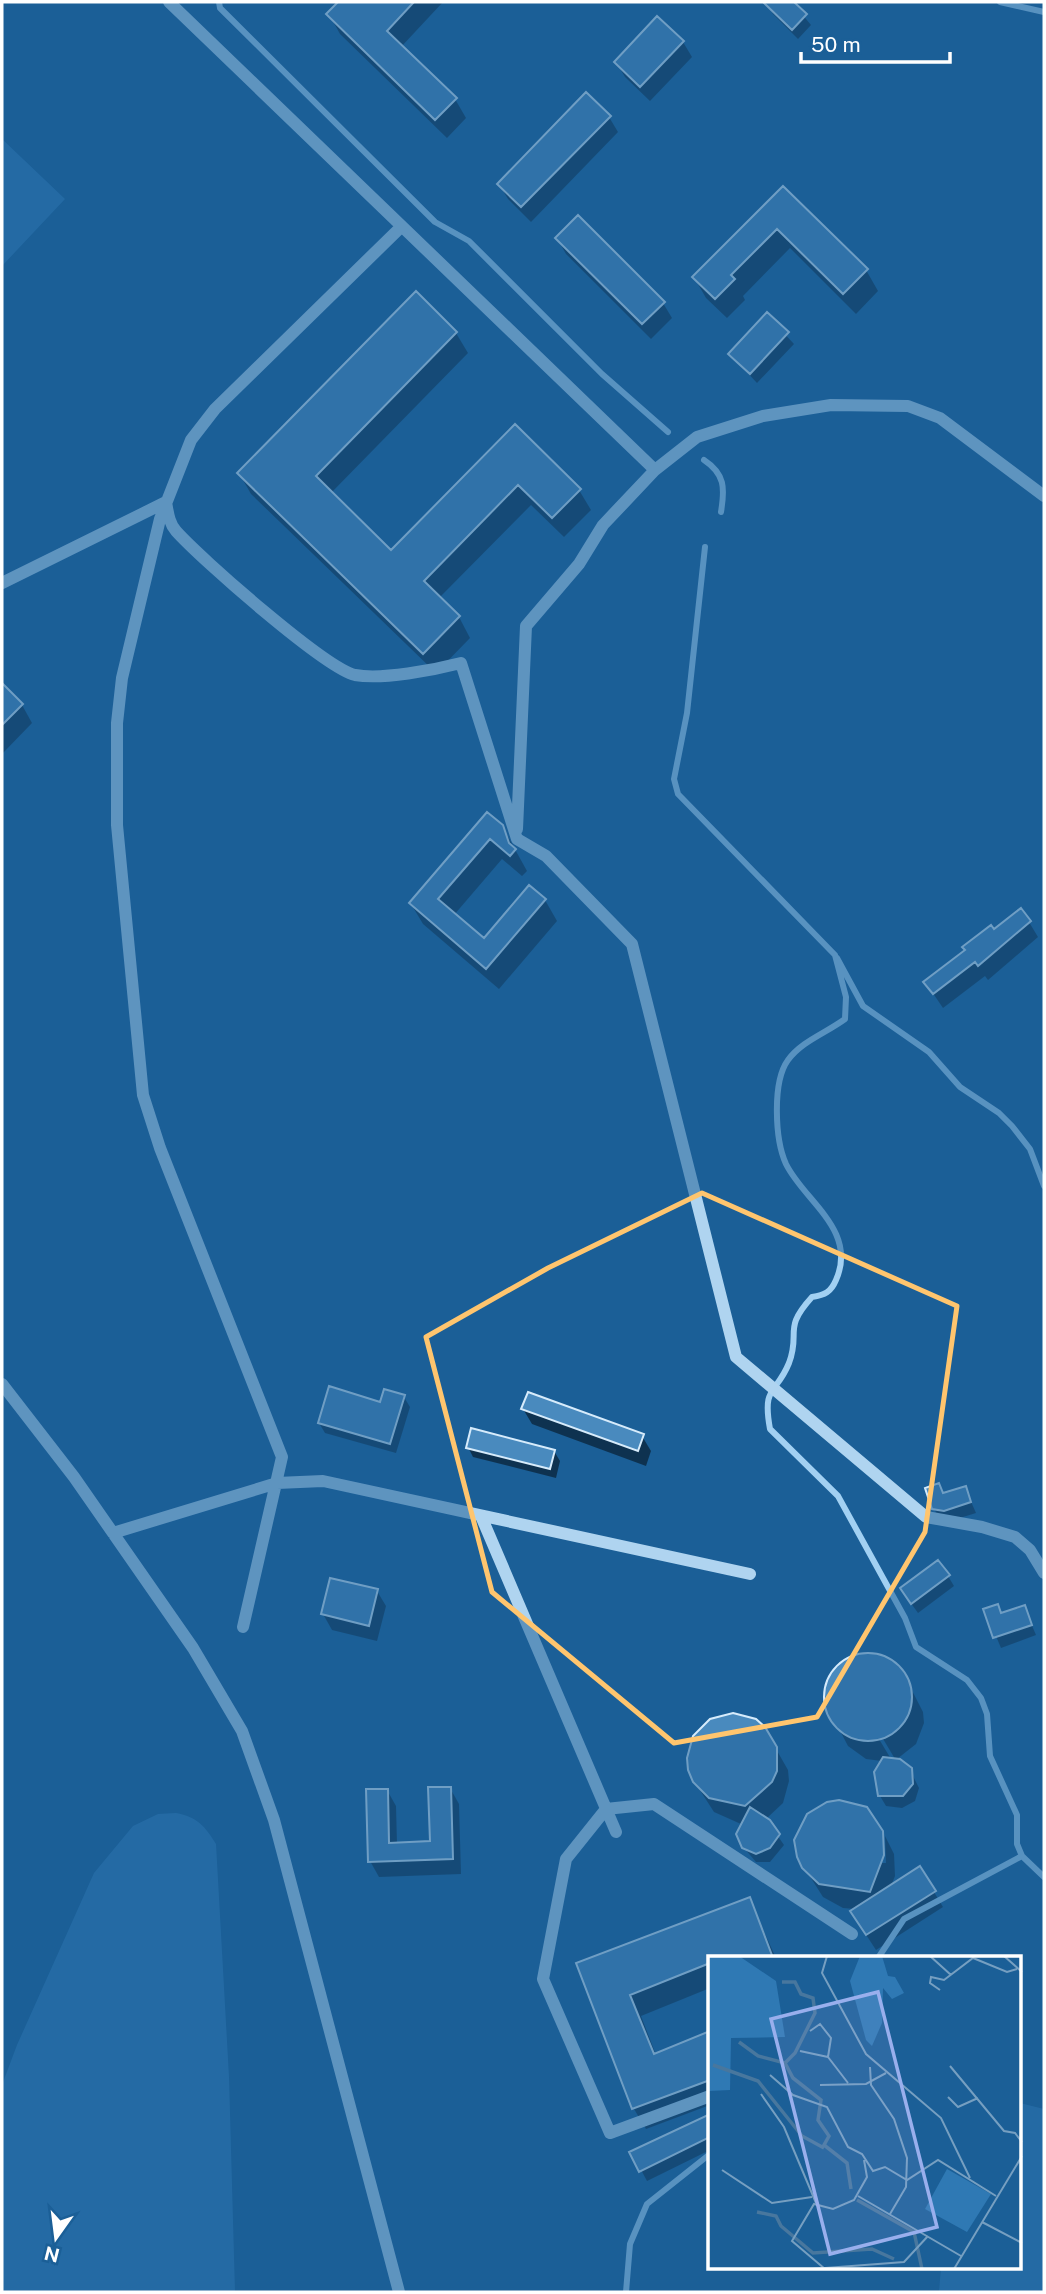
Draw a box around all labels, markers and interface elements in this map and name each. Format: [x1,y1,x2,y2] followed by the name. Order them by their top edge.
[801,21,950,65] scale bar
[811,32,861,57] text: 50 m
[708,1956,1021,2270] inset map
[21,2203,91,2273] north arrow
[42,2242,62,2267] text: N

